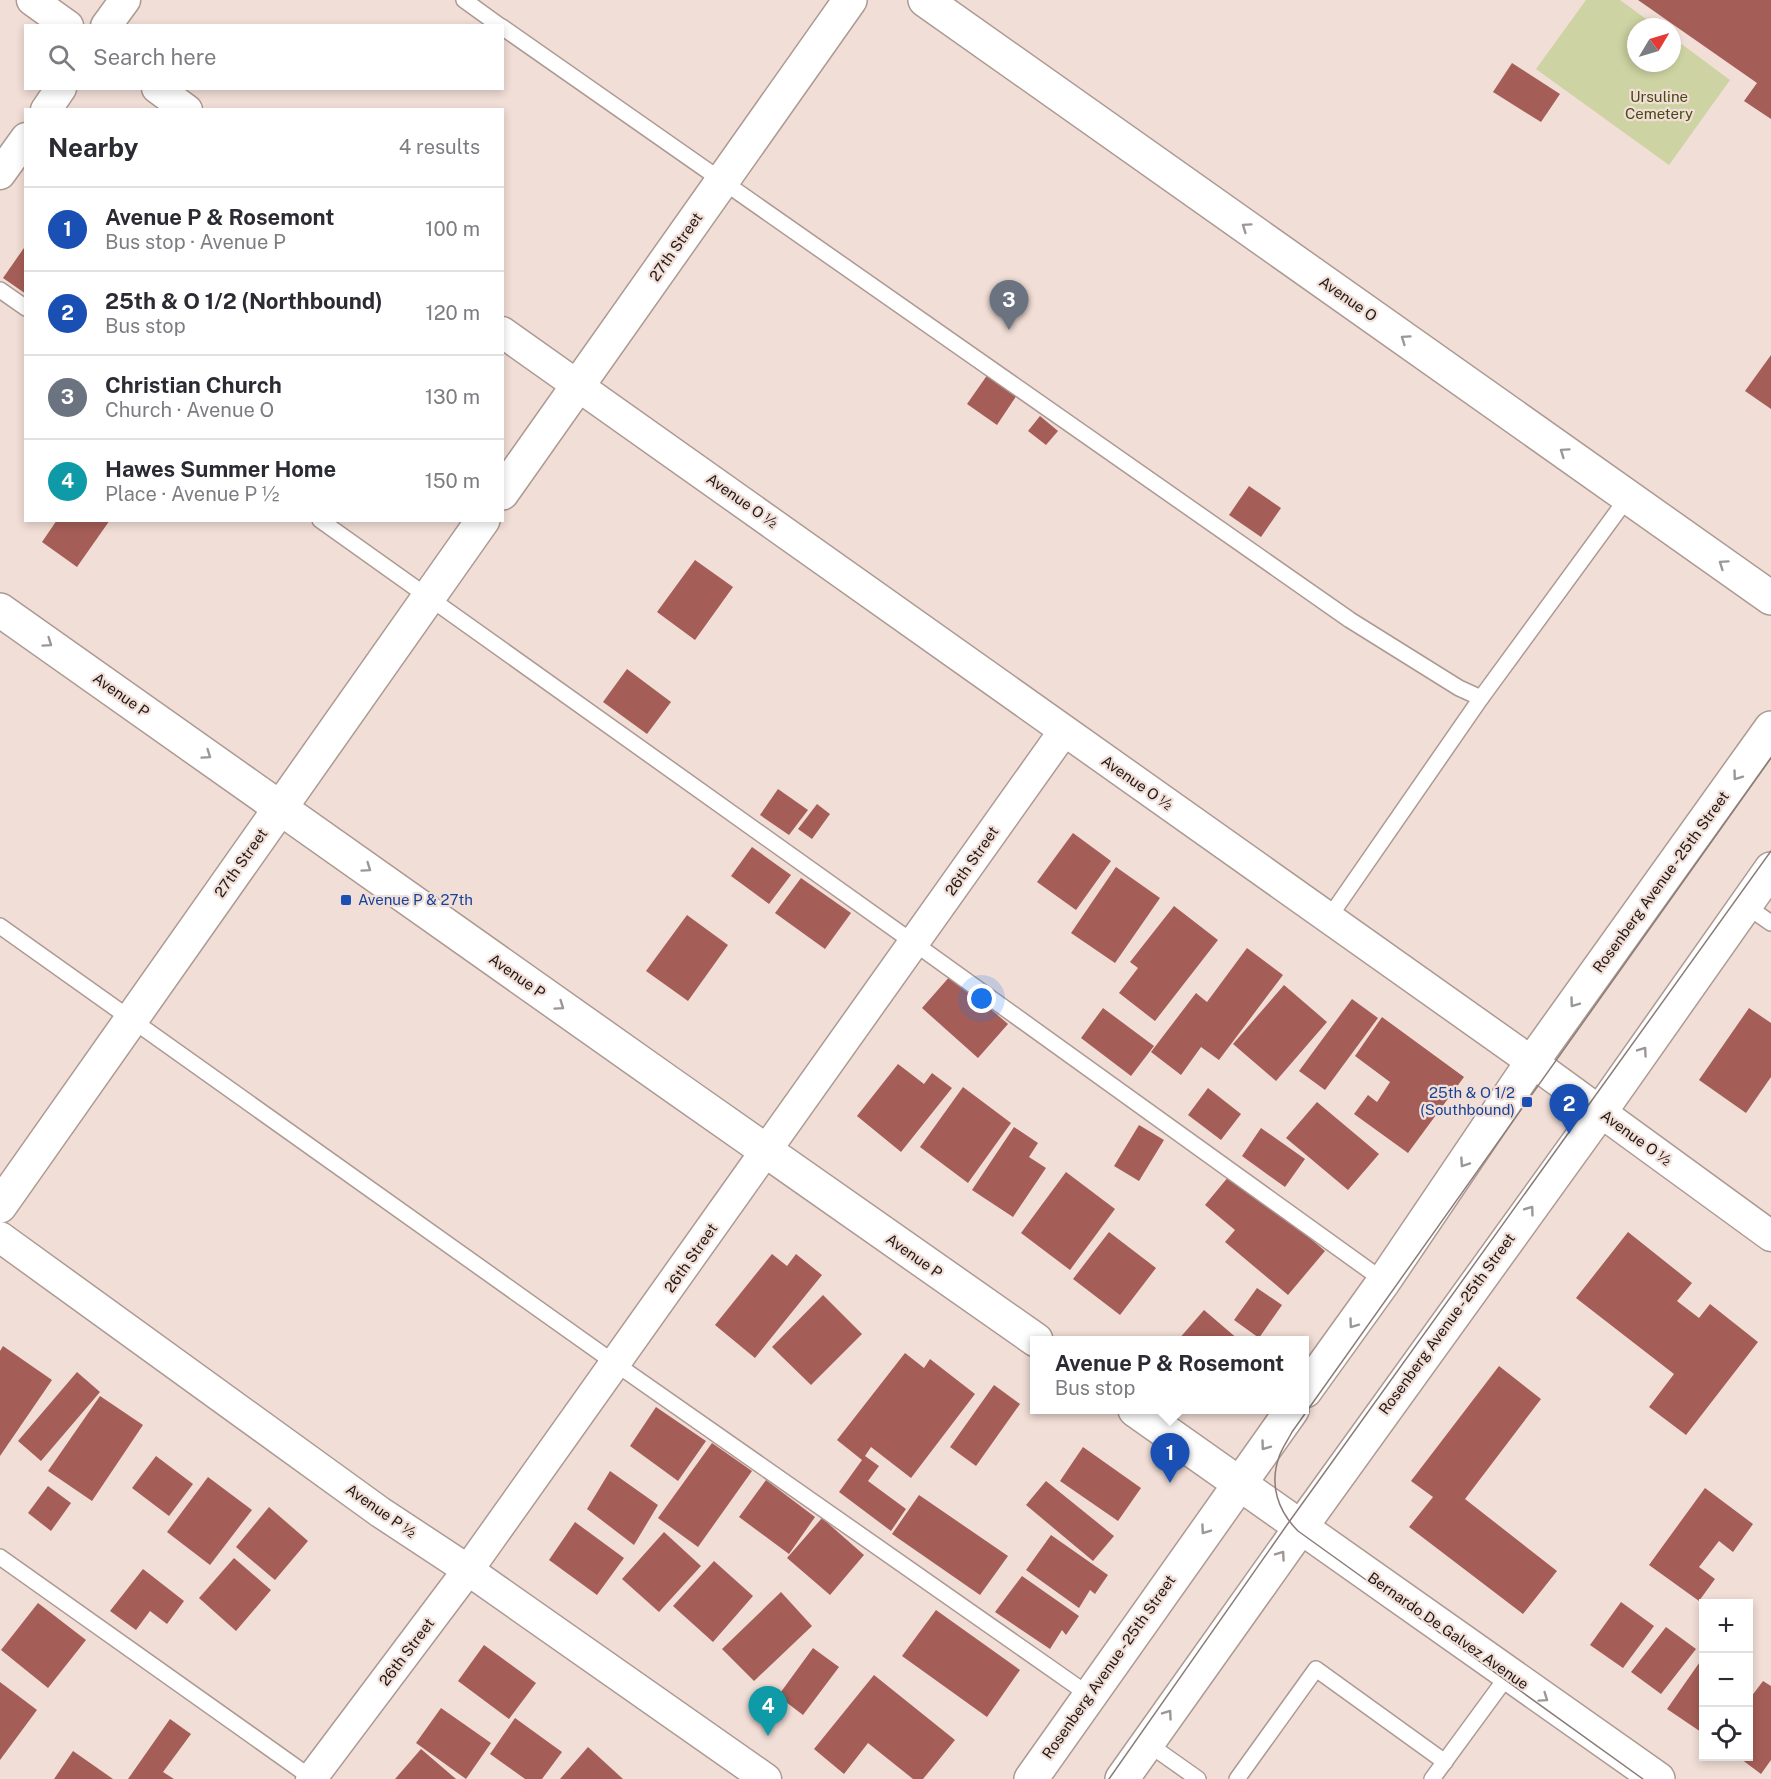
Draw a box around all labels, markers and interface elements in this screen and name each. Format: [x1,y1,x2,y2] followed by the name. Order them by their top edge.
[1627,18,1681,72] north arrow
[24,24,504,90] search box
[45,41,78,74] icon: search
[93,44,217,70] text: Search here
[1625,88,1693,122] park label: Ursuline Cemetery
[48,132,138,163] text: Nearby
[399,135,480,159] text: 4 results
[105,204,334,230] text: Avenue P & Rosemont
[646,209,706,284] street label: 27th Street
[63,217,72,241] text: 1
[425,217,480,241] text: 100 m
[1241,223,1252,234] one-way arrow
[105,230,286,254] text: Bus stop · Avenue P
[1316,273,1380,325] street label: Avenue O
[990,280,1028,330] pin: 3
[105,288,383,314] text: 25th & O 1/2 (Northbound)
[61,301,74,325] text: 2
[426,301,480,325] text: 120 m
[105,314,186,338] text: Bus stop
[1400,335,1411,346] one-way arrow
[105,372,282,398] text: Christian Church
[61,385,74,409] text: 3
[425,385,480,409] text: 130 m
[105,398,274,422] text: Church · Avenue O
[1559,448,1570,459] one-way arrow
[105,456,336,482] text: Hawes Summer Home
[61,469,74,493] text: 4
[425,469,480,493] text: 150 m
[704,470,781,531] street label: Avenue O ½
[105,482,279,506] text: Place · Avenue P ½
[1719,560,1730,571] one-way arrow
[41,636,52,647] one-way arrow
[90,669,153,720] street label: Avenue P
[201,748,212,759] one-way arrow
[1099,752,1176,813] street label: Avenue O ½
[1733,769,1744,780] one-way arrow
[1589,788,1732,976] street label: Rosenberg Avenue - 25th Street
[942,823,1002,898] street label: 26th Street
[211,825,271,900] street label: 27th Street
[360,861,371,872] one-way arrow
[358,891,473,908] place label: Avenue P & 27th
[339,893,353,907] marker: Avenue P & 27th
[486,950,549,1001] street label: Avenue P
[967,984,996,1013] your location
[1571,996,1582,1007] one-way arrow
[553,999,564,1010] one-way arrow
[1636,1046,1647,1057] one-way arrow
[1420,1084,1515,1118] place label: 25th & O 1/2 (Southbound)
[1550,1084,1588,1134] pin: 2
[1520,1095,1534,1109] marker: 25th & O 1/2 (Southbound)
[1598,1106,1675,1169] street label: Avenue O ½
[1460,1156,1471,1167] one-way arrow
[1522,1205,1533,1216] one-way arrow
[661,1220,721,1295] street label: 26th Street
[883,1230,946,1281] street label: Avenue P
[1375,1230,1518,1418] street label: Rosenberg Avenue - 25th Street
[1349,1317,1360,1328] one-way arrow
[1030,1336,1309,1414] popup
[1055,1350,1284,1376] text: Avenue P & Rosemont
[1055,1376,1135,1400] text: Bus stop
[1150,1434,1190,1483] pin: 1
[1262,1439,1273,1450] one-way arrow
[343,1480,419,1541] street label: Avenue P ½
[1202,1523,1213,1534] one-way arrow
[1274,1551,1285,1562] one-way arrow
[1365,1569,1532,1693] street label: Bernardo De Galvez Avenue
[1039,1572,1179,1762] street label: Rosenberg Avenue - 25th Street
[1699,1599,1753,1761] map controls
[1699,1599,1753,1653] button: +
[376,1614,438,1689] street label: 26th Street
[1699,1653,1753,1707] button: −
[748,1686,788,1736] pin: 4
[1537,1691,1548,1702] one-way arrow
[1699,1707,1753,1761] button: locate
[1161,1710,1172,1721] one-way arrow

